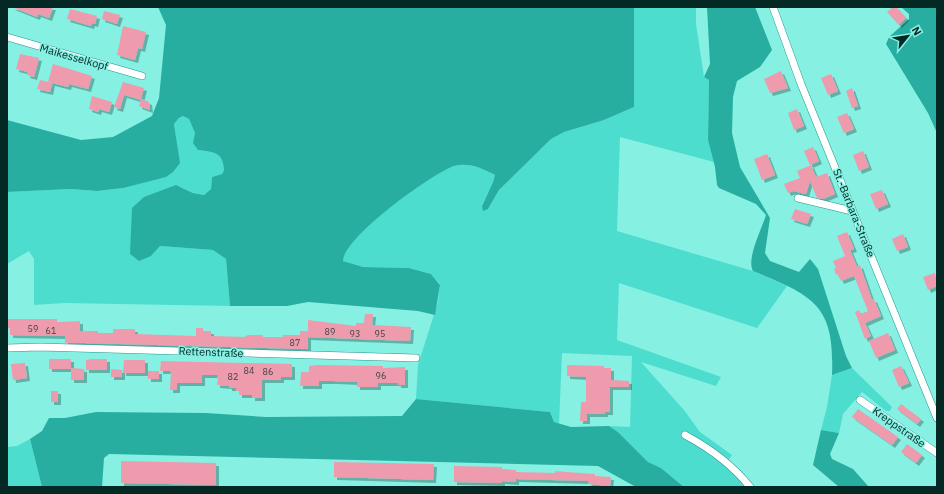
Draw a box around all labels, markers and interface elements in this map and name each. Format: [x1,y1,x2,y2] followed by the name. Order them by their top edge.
[888,16,928,56] north arrow
[909,24,925,38] text: N
[38,41,110,74] street label: Maikesselkopf
[830,167,878,259] street label: St.-Barbara-Straße
[28,323,38,334] house number: 59
[46,325,56,336] house number: 61
[325,326,335,337] house number: 89
[350,328,360,339] house number: 93
[375,328,385,339] house number: 95
[290,337,300,348] house number: 87
[178,344,244,360] street label: Rettenstraße
[244,365,254,376] house number: 84
[263,366,273,377] house number: 86
[376,370,386,381] house number: 96
[228,371,238,382] house number: 82
[870,404,928,450] street label: Kreppstraße

